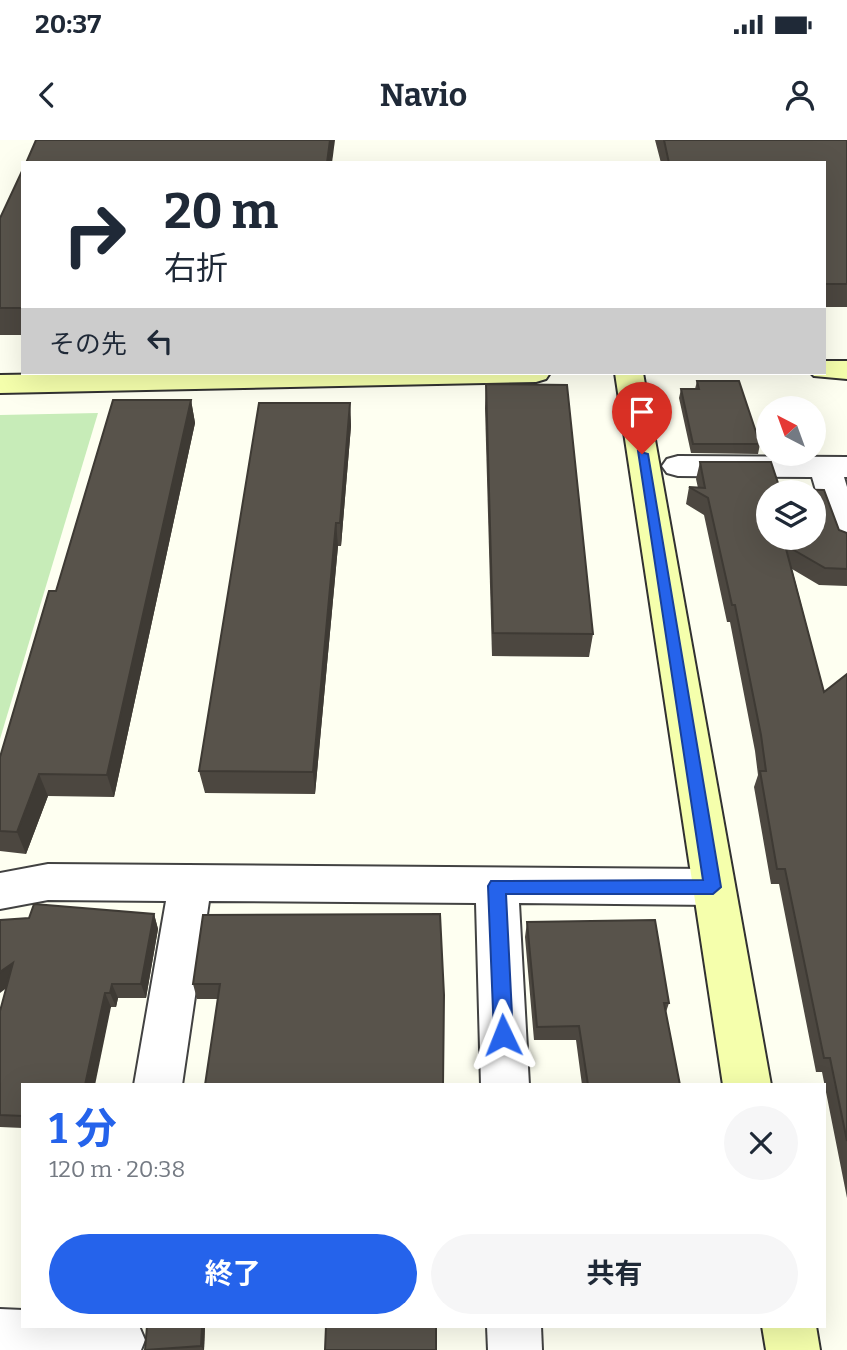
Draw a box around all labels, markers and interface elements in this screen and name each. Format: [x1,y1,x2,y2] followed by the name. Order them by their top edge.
[35,9,101,40] text: 20:37
[28,76,66,114] icon: back
[380,76,467,114] text: Navio
[781,76,819,114] icon: person
[164,182,278,241] text: 20 m
[49,189,140,280] icon: right
[164,249,228,287] text: 右折
[141,322,179,360] icon: left
[49,329,127,360] text: その先
[612,382,672,454] pin
[623,393,661,431] icon: arrive
[756,396,826,466] north arrow
[756,396,826,550] map controls
[756,480,826,550] button: layers
[466,998,540,1072] position arrow
[49,1104,117,1154] text: 1 分
[724,1106,798,1180] button: close
[49,1155,185,1183] text: 120 m · 20:38
[49,1234,417,1314] button: 終了
[431,1234,798,1314] button: 共有

